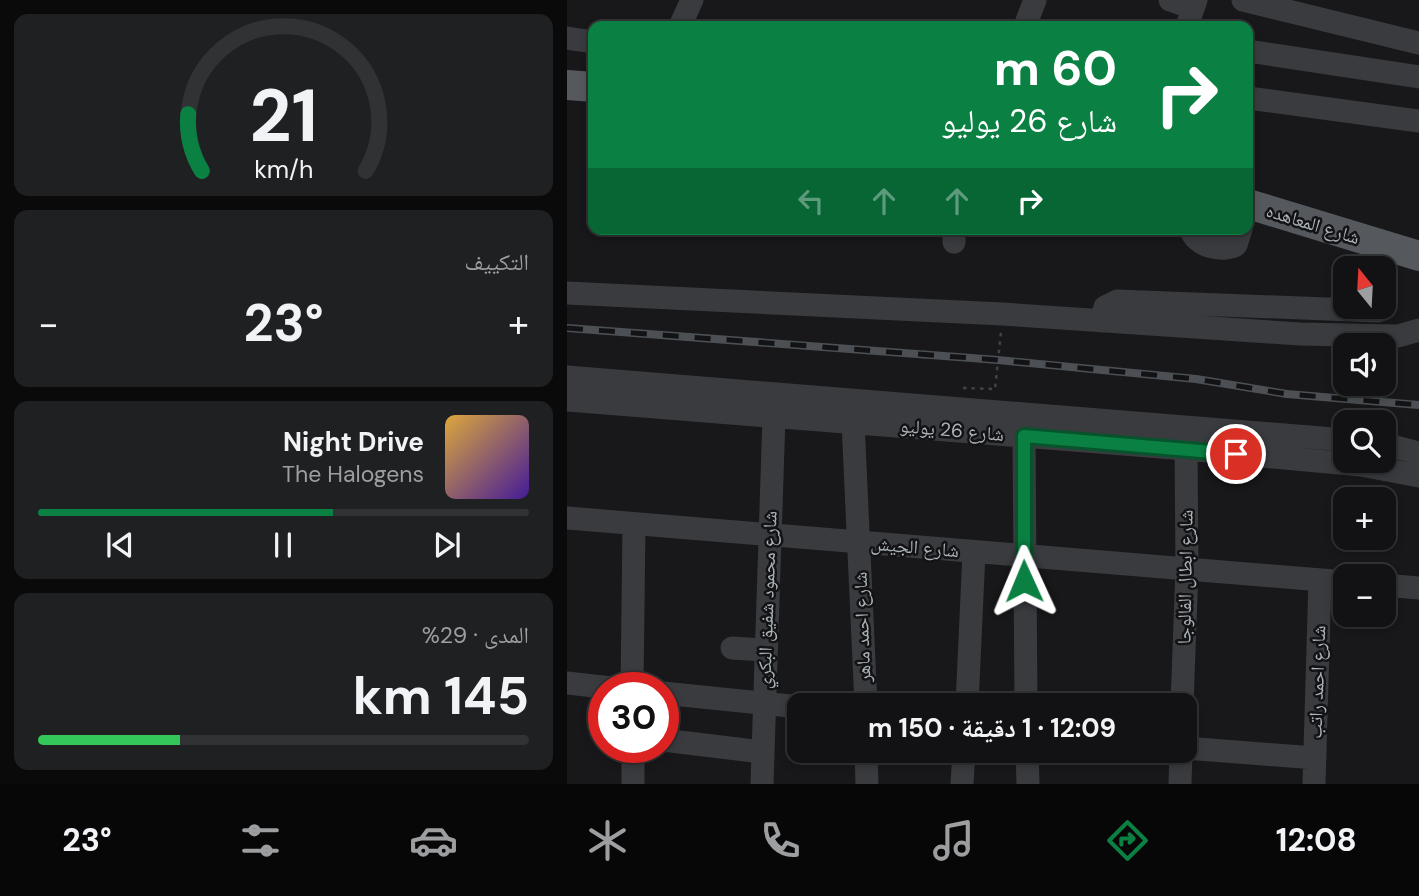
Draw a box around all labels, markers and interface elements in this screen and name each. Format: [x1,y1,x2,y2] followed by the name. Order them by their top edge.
[994,36,1117,100] text: 60 m
[1141,49,1232,140] icon: right
[249,69,318,164] text: 21
[941,100,1117,142] text: شارع 26 يوليو
[254,153,313,186] text: km/h
[792,182,830,220] icon: left
[865,182,903,220] icon: ahead
[938,182,976,220] icon: ahead
[1011,182,1049,220] icon: right
[1263,198,1363,250] street label: شارع المعاهده
[464,247,529,277] text: التكييف
[1333,256,1397,318] north arrow
[1333,256,1396,627] map controls
[243,289,324,357] text: 23°
[38,299,59,349] text: −
[508,299,529,349] text: +
[1333,333,1396,396] button: sound
[1333,410,1396,473] button: search
[899,413,1005,447] street label: شارع 26 يوليو
[1206,424,1266,484] pin
[283,425,424,459] text: Night Drive
[1217,435,1255,473] icon: arrive
[282,459,424,489] text: The Halogens
[1333,487,1396,550] button: +
[751,510,785,690] street label: شارع محمود شفيق البكري
[1171,510,1199,644] street label: شارع ابطال الفالوجا
[101,526,139,564] icon: previous
[264,526,302,564] icon: pause
[428,526,466,564] icon: next
[870,531,960,563] street label: شارع الجيش
[987,544,1061,618] position arrow
[1333,564,1396,627] button: −
[848,571,876,684] street label: شارع احمد ماهر
[422,620,529,650] text: المدى · 29%
[1303,625,1331,739] street label: شارع احمد راتب
[353,662,529,730] text: 145 km
[588,672,679,763] speed limit sign: 30
[868,711,1116,745] text: 12:09 · 1 دقيقة · 150 m
[236,816,285,865] icon: filters
[409,816,458,865] icon: car
[583,816,632,865] icon: climate
[756,816,805,865] icon: phone
[929,816,978,865] icon: music
[1103,816,1152,865] icon: directions
[62,819,112,861] text: 23°
[1276,819,1357,861] text: 12:08

